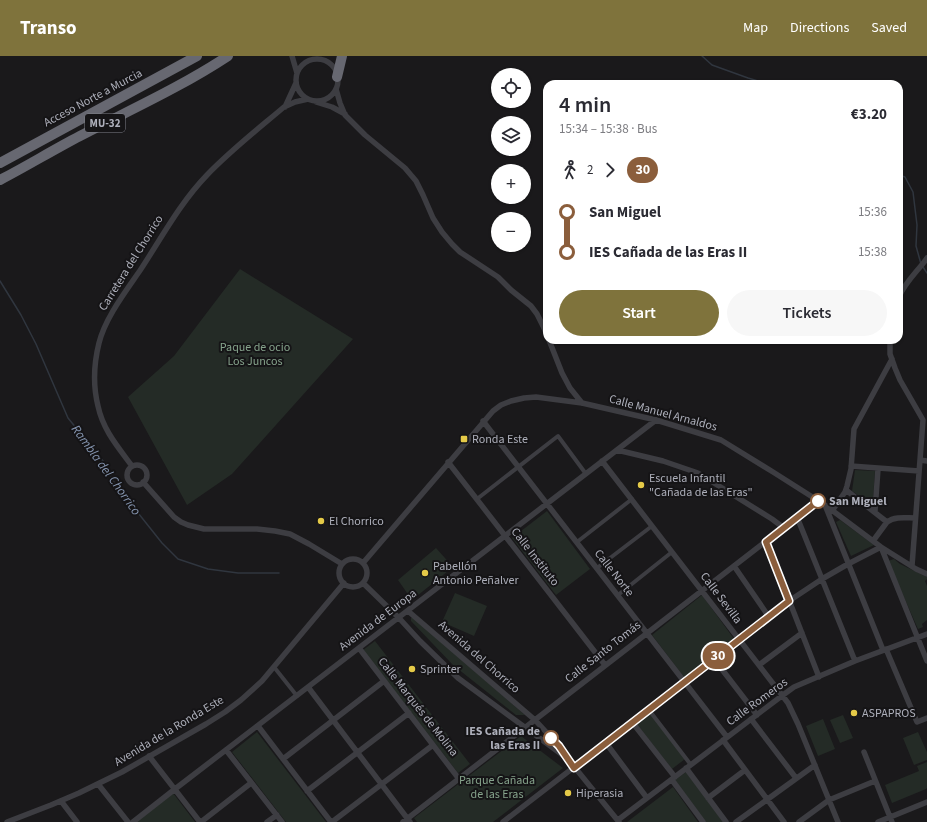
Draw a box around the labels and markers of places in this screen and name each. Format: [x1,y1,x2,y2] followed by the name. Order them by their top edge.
[472,431,528,448] place label: Ronda Este
[459,434,469,444] marker: Ronda Este
[649,470,753,501] place label: Escuela Infantil "Cañada de las Eras"
[636,480,646,490] marker: Escuela Infantil "Cañada de las Eras"
[810,493,826,509] marker: San Miguel
[829,493,887,510] place label: San Miguel
[329,513,384,530] place label: El Chorrico
[316,516,326,526] marker: El Chorrico
[433,558,520,589] place label: Pabellón Antonio Peñalver
[420,568,430,578] marker: Pabellón Antonio Peñalver
[420,661,462,678] place label: Sprinter
[407,664,417,674] marker: Sprinter
[862,705,916,722] place label: ASPAPROS
[849,708,859,718] marker: ASPAPROS
[466,723,540,754] place label: IES Cañada de las Eras II
[543,730,559,746] marker: IES Cañada de las Eras II
[576,785,623,802] place label: Hiperasia
[563,788,573,798] marker: Hiperasia

